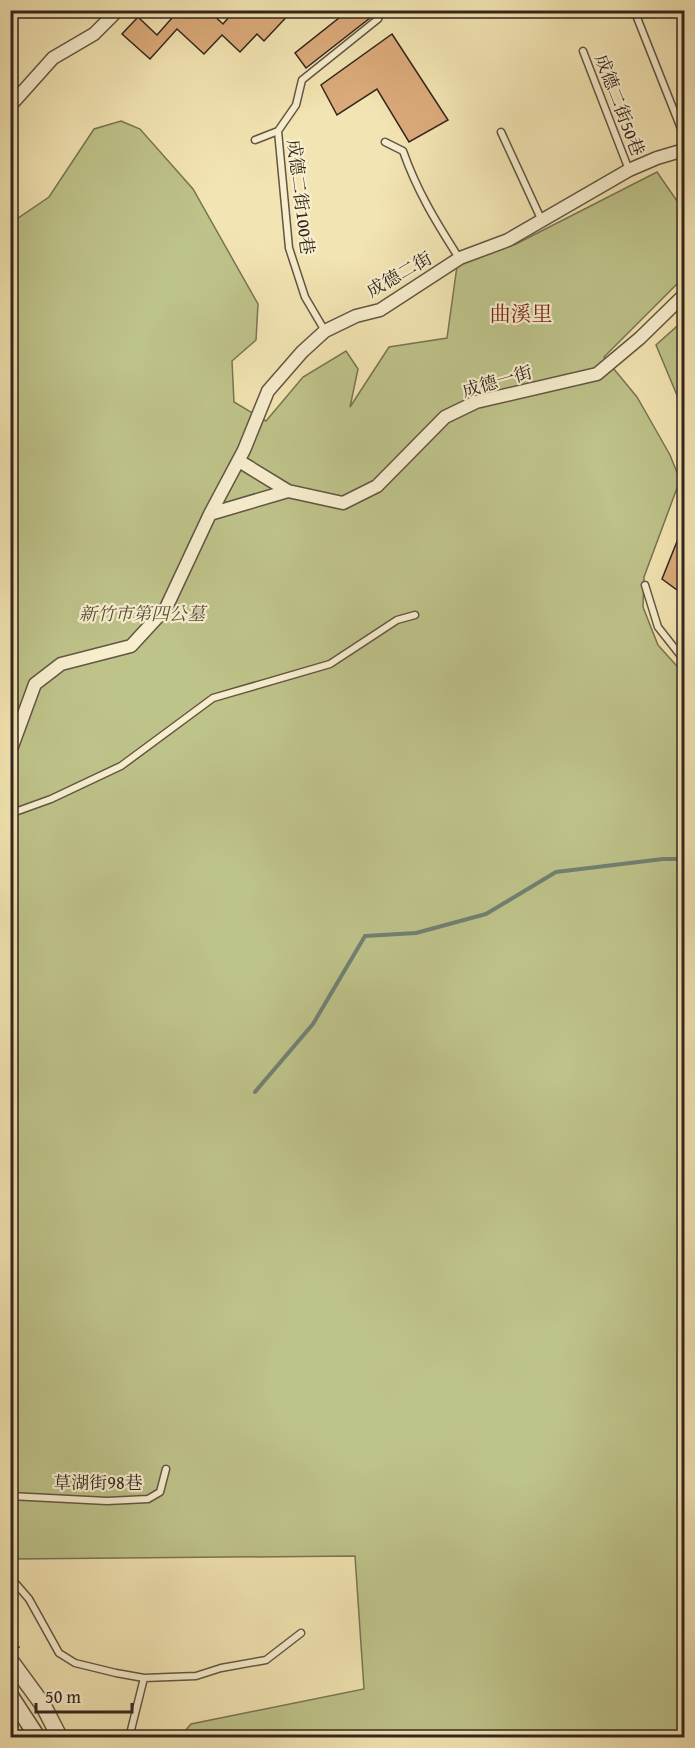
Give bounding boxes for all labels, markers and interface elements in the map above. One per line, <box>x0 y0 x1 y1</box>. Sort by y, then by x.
street label: 成德二街50巷 <box>588 50 652 160</box>
street label: 成德二街100巷 <box>281 138 321 256</box>
street label: 成德二街 <box>361 244 437 304</box>
district label: 曲溪里 <box>490 298 553 329</box>
street label: 成德一街 <box>459 358 535 404</box>
park label: 新竹市第四公墓 <box>79 600 208 627</box>
street label: 草湖街98巷 <box>53 1469 143 1496</box>
scale bar <box>36 1676 132 1714</box>
text: 50 m <box>45 1683 81 1710</box>

